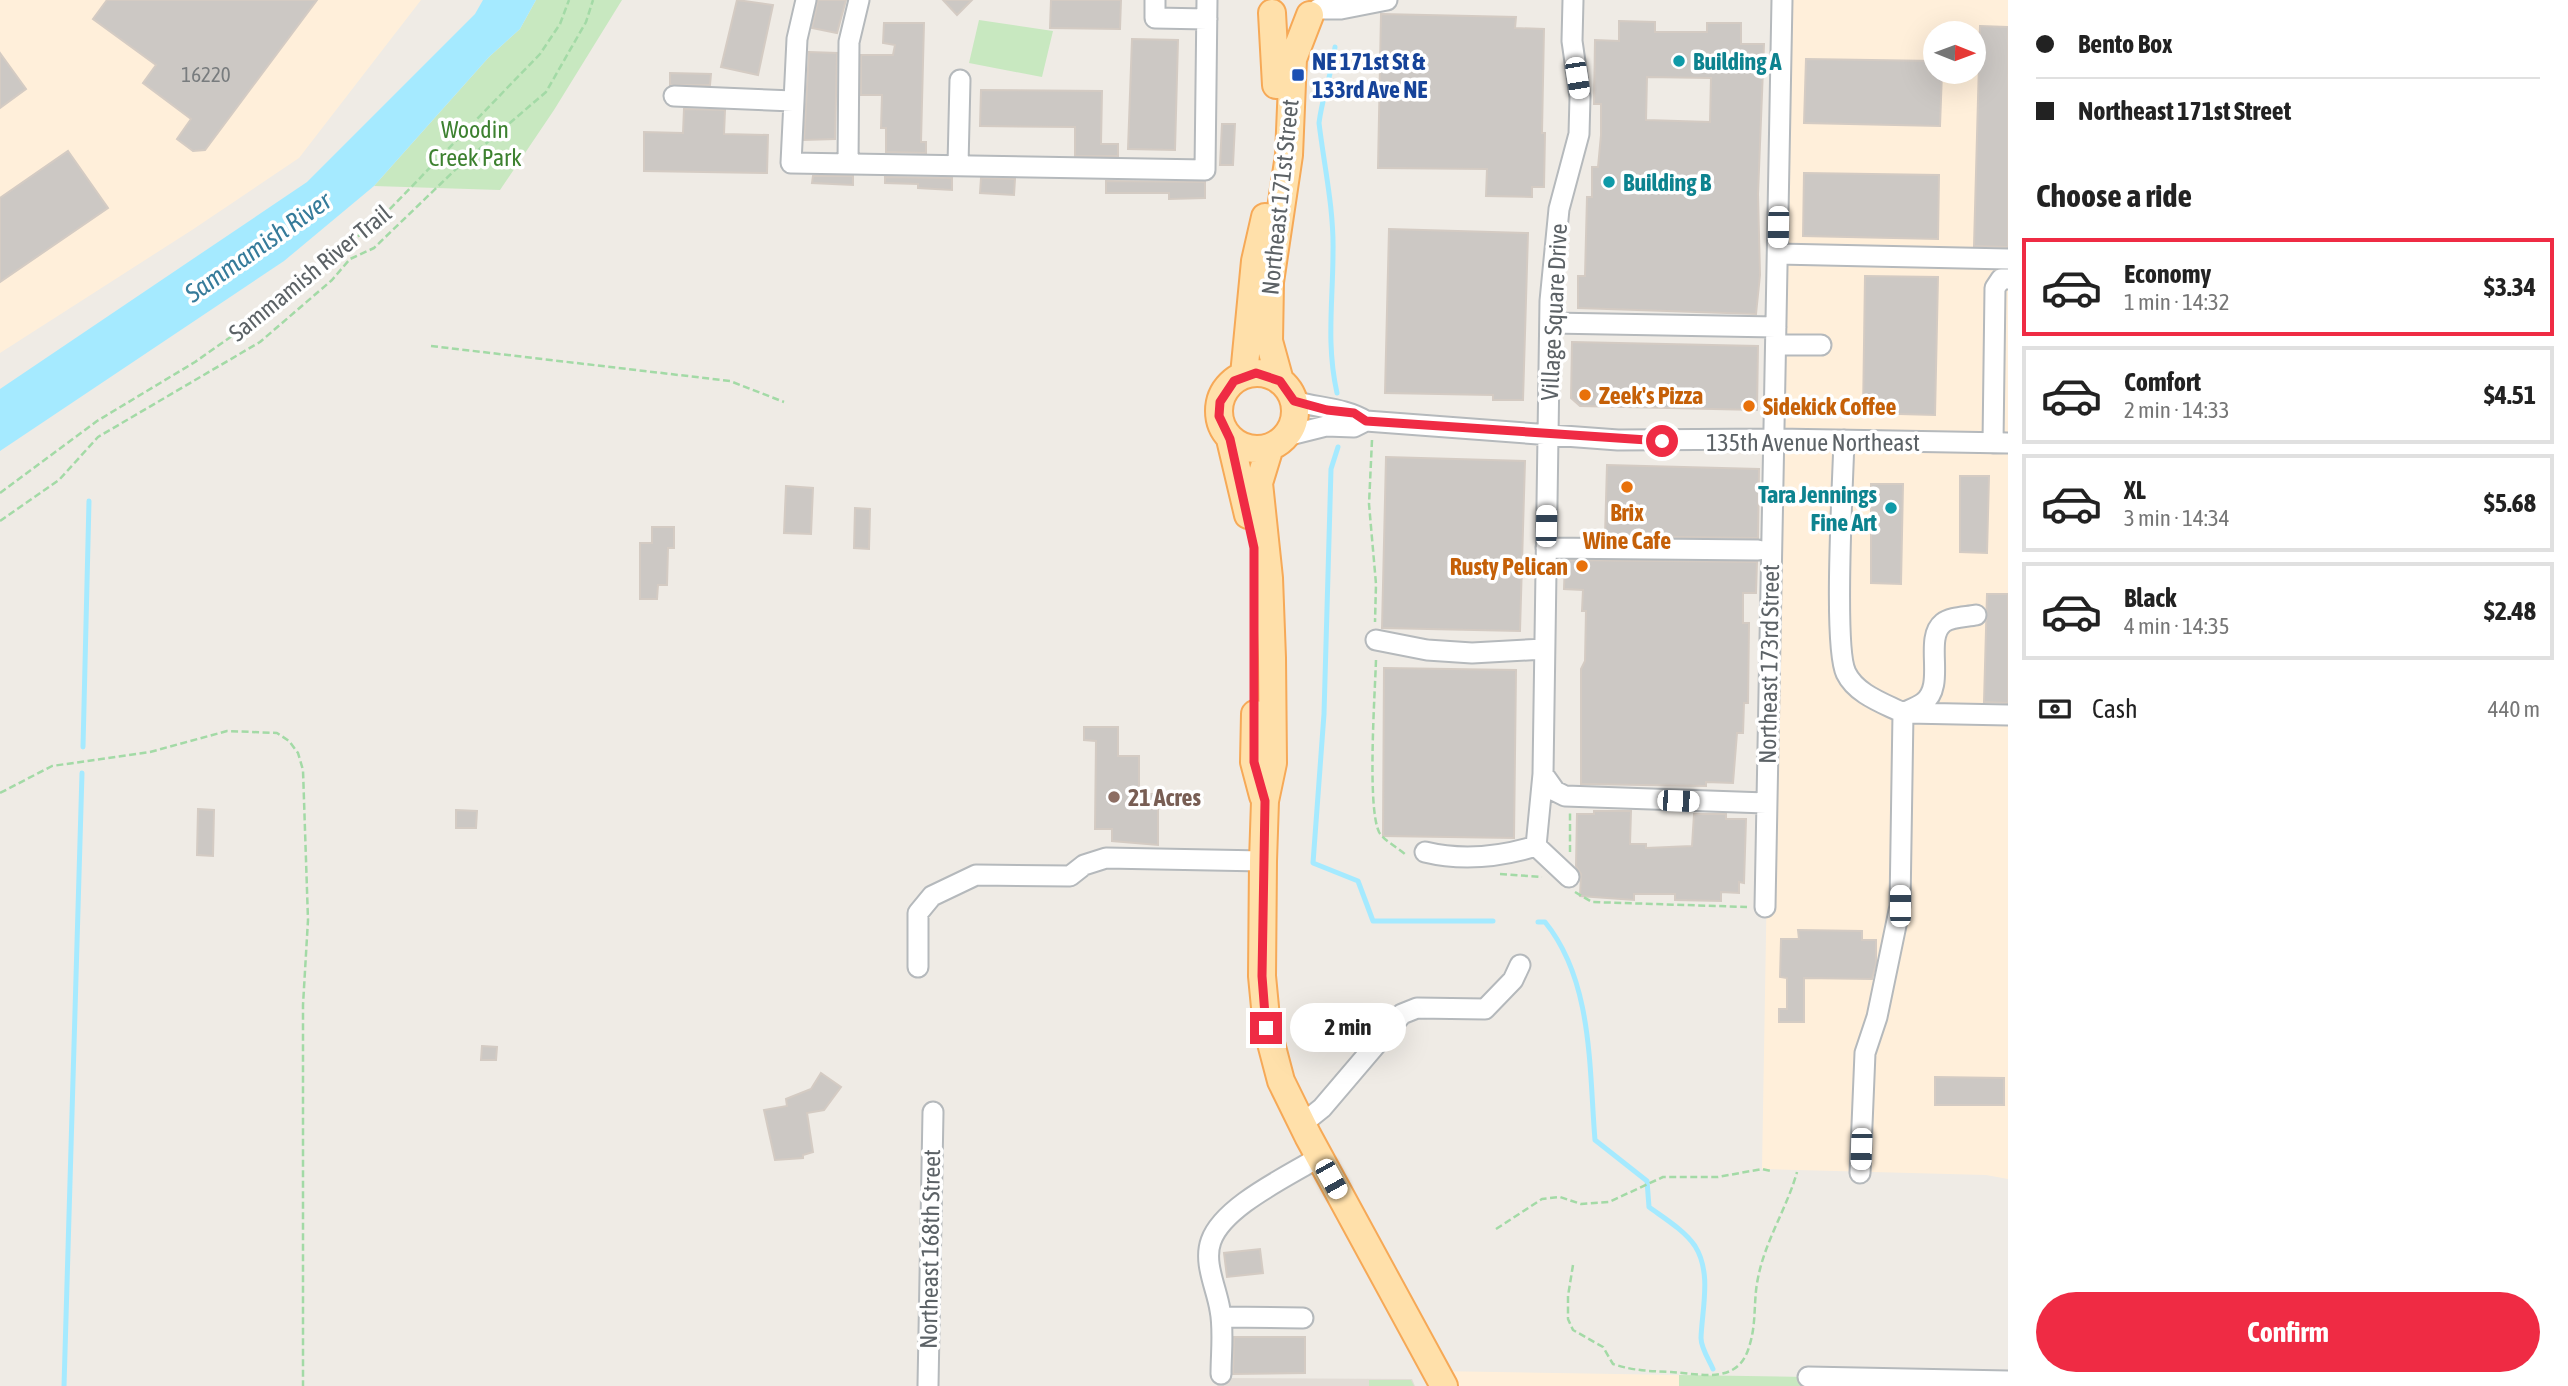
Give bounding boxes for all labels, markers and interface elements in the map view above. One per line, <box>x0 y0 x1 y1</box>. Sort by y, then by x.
north arrow <box>1923 21 1986 84</box>
map controls <box>1923 21 1986 84</box>
text: Bento Box <box>2078 29 2173 59</box>
place label: NE 171st St & 133rd Ave NE <box>1312 48 1428 103</box>
place label: Building A <box>1693 48 1782 75</box>
marker: Building A <box>1671 53 1687 69</box>
car <box>1564 56 1591 100</box>
house number: 16220 <box>181 62 231 86</box>
marker: NE 171st St & 133rd Ave NE <box>1290 67 1306 83</box>
text: Northeast 171st Street <box>2078 96 2291 126</box>
street label: Northeast 171st Street <box>1256 98 1304 296</box>
park label: Woodin Creek Park <box>428 116 522 171</box>
place label: Building B <box>1623 169 1712 196</box>
marker: Building B <box>1601 174 1617 190</box>
text: Choose a ride <box>2036 177 2192 214</box>
water label: Sammamish River <box>178 185 338 309</box>
street label: Sammamish River Trail <box>224 199 397 347</box>
car <box>1768 206 1789 248</box>
street label: Village Square Drive <box>1536 223 1572 401</box>
icon: car <box>2040 256 2103 319</box>
text: Economy <box>2124 259 2211 289</box>
text: $3.34 <box>2484 272 2536 302</box>
text: 1 min · 14:32 <box>2124 289 2230 315</box>
icon: car <box>2040 364 2103 427</box>
text: Comfort <box>2124 367 2201 397</box>
text: $4.51 <box>2484 380 2536 410</box>
place label: Zeek's Pizza <box>1599 382 1703 409</box>
marker: Zeek's Pizza <box>1577 387 1593 403</box>
place label: Sidekick Coffee <box>1763 393 1896 420</box>
text: 2 min · 14:33 <box>2124 397 2230 423</box>
marker: Sidekick Coffee <box>1741 398 1757 414</box>
route start <box>1646 425 1678 457</box>
street label: 135th Avenue Northeast <box>1706 429 1920 456</box>
icon: car <box>2040 472 2103 535</box>
text: XL <box>2124 475 2146 505</box>
marker: Brix Wine Cafe <box>1619 479 1635 495</box>
place label: Tara Jennings Fine Art <box>1758 481 1878 536</box>
text: $5.68 <box>2484 488 2536 518</box>
place label: Brix Wine Cafe <box>1582 499 1671 554</box>
marker: Tara Jennings Fine Art <box>1883 500 1899 516</box>
car <box>1536 505 1557 547</box>
text: 3 min · 14:34 <box>2124 505 2230 531</box>
place label: Rusty Pelican <box>1450 553 1568 580</box>
marker: Rusty Pelican <box>1574 558 1590 574</box>
street label: Northeast 173rd Street <box>1754 564 1784 764</box>
icon: car <box>2040 580 2103 643</box>
text: Black <box>2124 583 2176 613</box>
text: $2.48 <box>2484 596 2536 626</box>
text: 4 min · 14:35 <box>2124 613 2230 639</box>
icon: cash <box>2036 690 2074 728</box>
text: Cash <box>2092 694 2138 724</box>
text: 440 m <box>2488 696 2540 722</box>
place label: 21 Acres <box>1128 784 1201 811</box>
marker: 21 Acres <box>1106 789 1122 805</box>
car <box>1657 790 1700 812</box>
car <box>1890 885 1911 927</box>
callout: 2 min <box>1290 1004 1406 1052</box>
route end <box>1250 1012 1282 1044</box>
text: 2 min <box>1325 1014 1371 1040</box>
car <box>1850 1128 1873 1170</box>
street label: Northeast 168th Street <box>915 1149 945 1349</box>
car <box>1312 1156 1351 1202</box>
button: Confirm <box>2036 1292 2540 1372</box>

